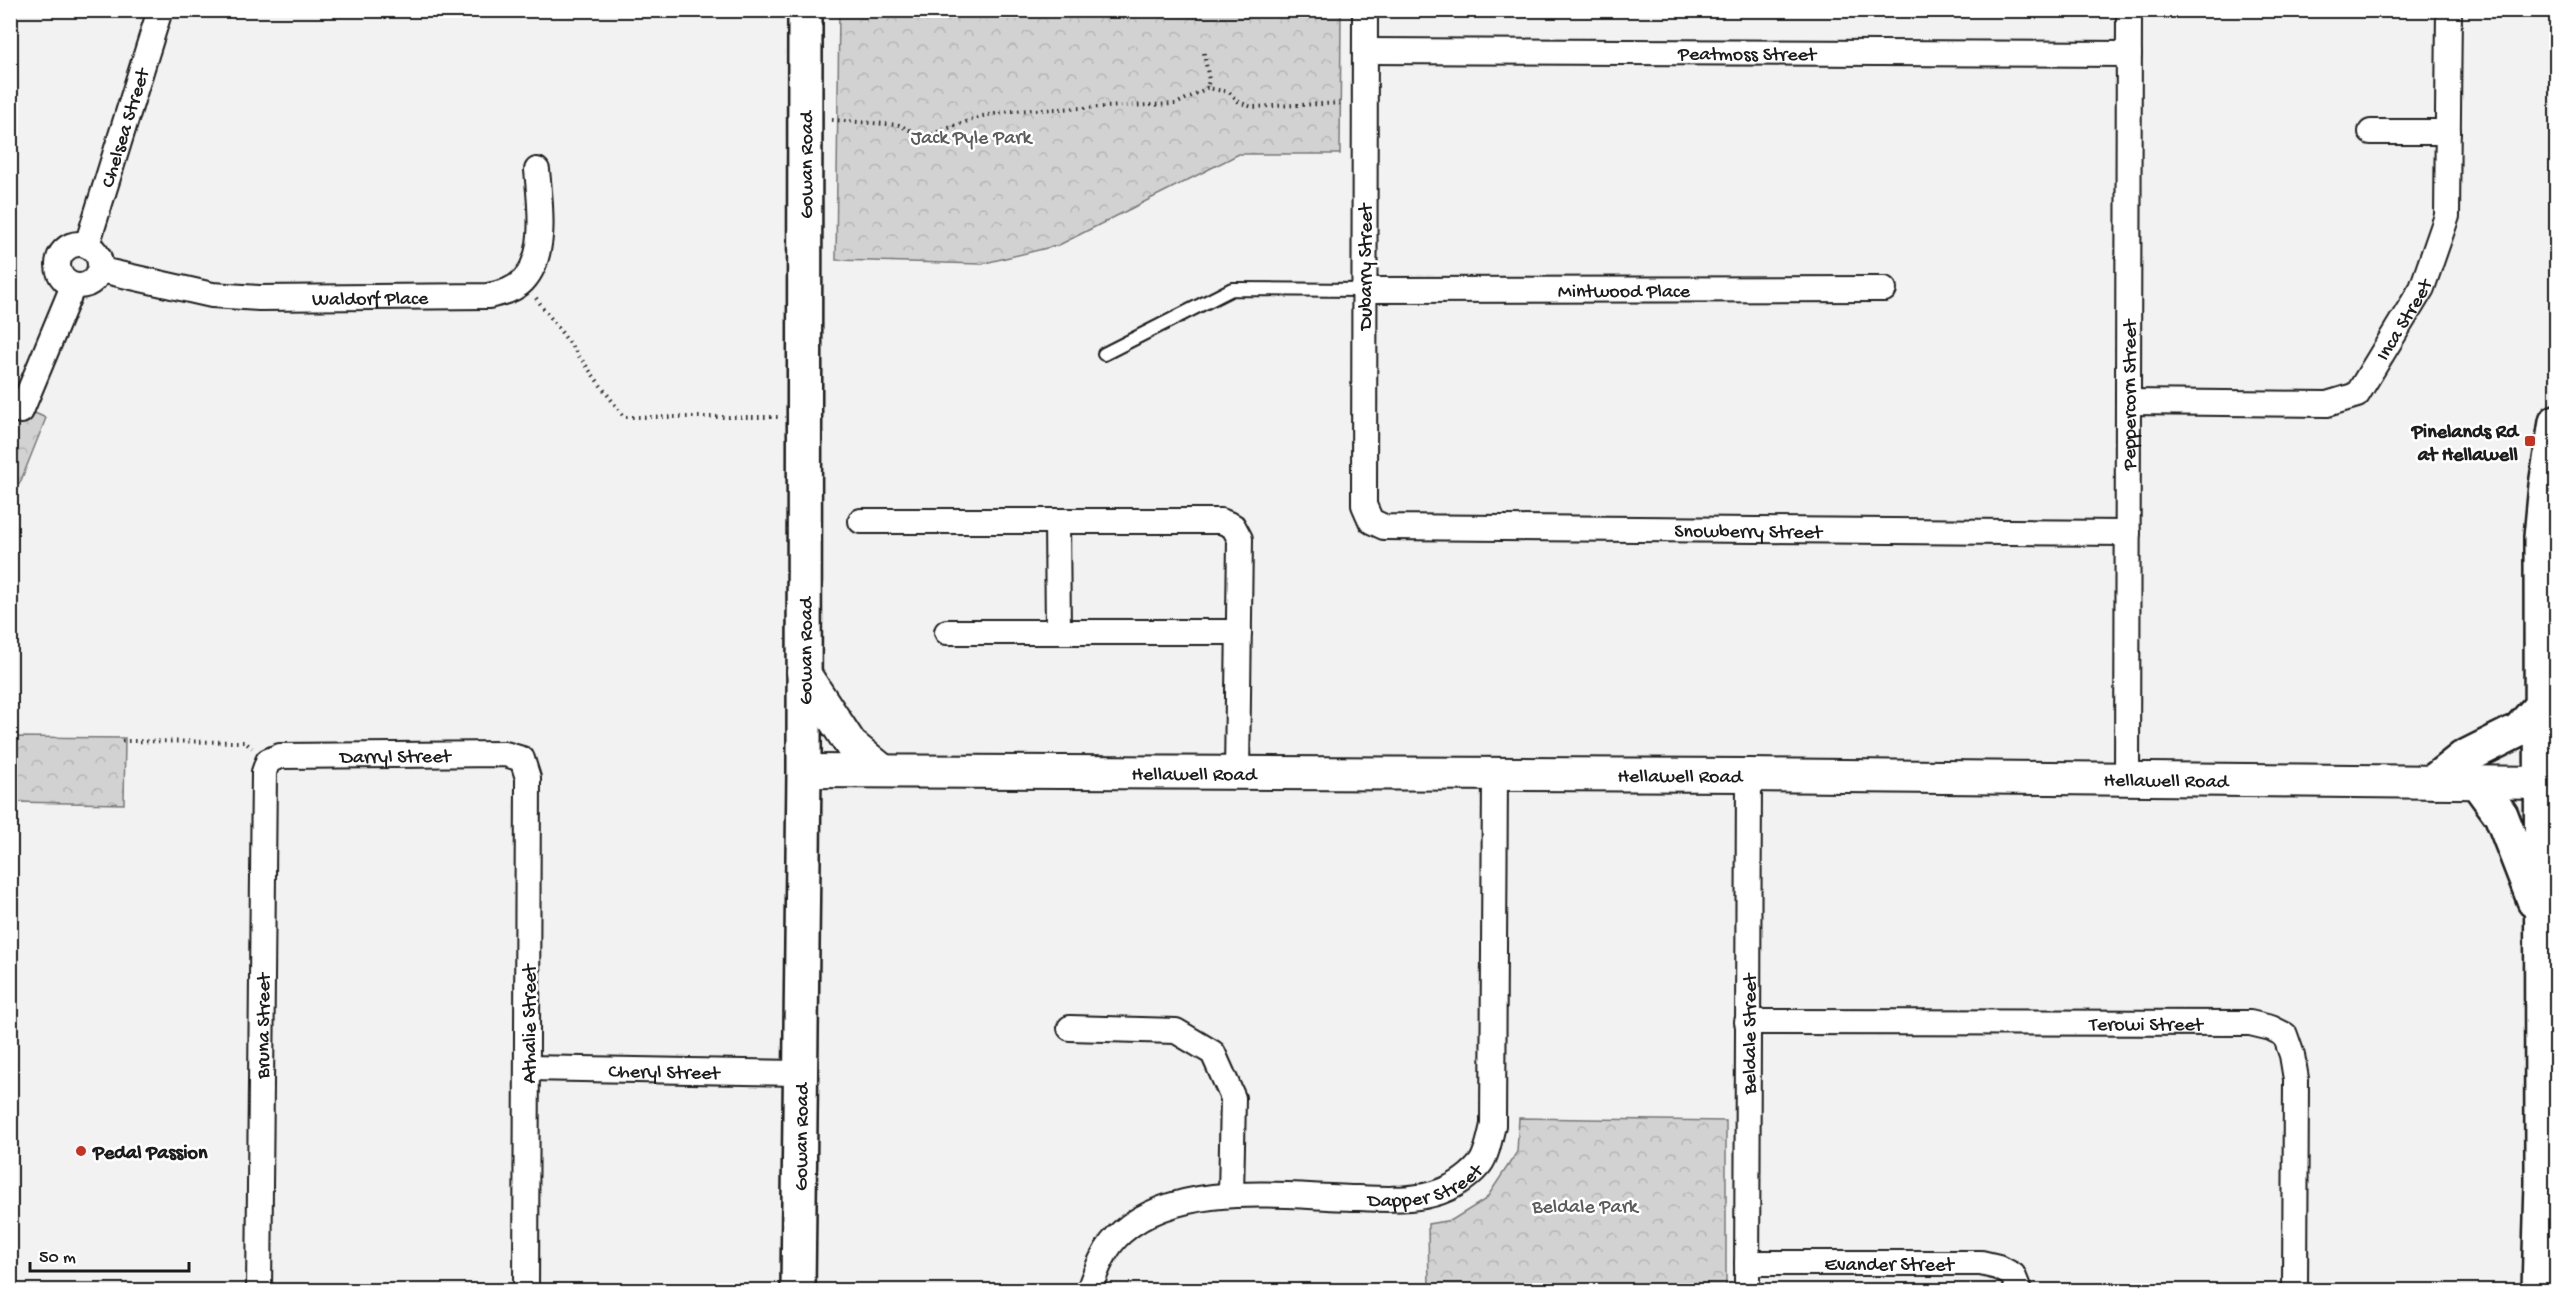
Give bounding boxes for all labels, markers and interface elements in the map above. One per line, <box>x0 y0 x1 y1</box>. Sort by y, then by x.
street label: Peatmoss Street <box>1677 44 1818 68</box>
street label: Chelsea Street <box>98 65 157 191</box>
street label: Gowan Road <box>797 109 820 219</box>
park label: Jack Pyle Park <box>911 128 1033 151</box>
street label: Dubarry Street <box>1356 202 1379 332</box>
street label: Inca Street <box>2373 275 2440 366</box>
street label: Mintwood Place <box>1558 281 1691 305</box>
street label: Waldorf Place <box>312 289 429 313</box>
street label: Peppercorn Street <box>2120 318 2143 471</box>
place label: Pinelands Rd at Hellawell <box>2411 422 2520 468</box>
marker: Pinelands Rd at Hellawell <box>2523 434 2537 448</box>
street label: Snowberry Street <box>1674 521 1824 546</box>
street label: Gowan Road <box>796 595 819 705</box>
street label: Darryl Street <box>338 746 453 770</box>
street label: Hellawell Road <box>1132 764 1259 788</box>
street label: Hellawell Road <box>1618 766 1745 790</box>
street label: Hellawell Road <box>2103 771 2231 795</box>
street label: Athalie Street <box>520 963 543 1083</box>
street label: Bruna Street <box>253 971 277 1080</box>
street label: Beldale Street <box>1740 972 1763 1095</box>
street label: Terowi Street <box>2088 1015 2205 1038</box>
street label: Cheryl Street <box>608 1061 722 1087</box>
street label: Gowan Road <box>791 1081 815 1191</box>
place label: Pedal Passion <box>92 1143 208 1166</box>
marker: Pedal Passion <box>74 1144 88 1158</box>
street label: Dapper Street <box>1365 1159 1490 1214</box>
park label: Beldale Park <box>1531 1197 1640 1220</box>
scale bar <box>30 1235 189 1273</box>
text: 50 m <box>39 1248 76 1269</box>
street label: Evander Street <box>1824 1255 1955 1278</box>

